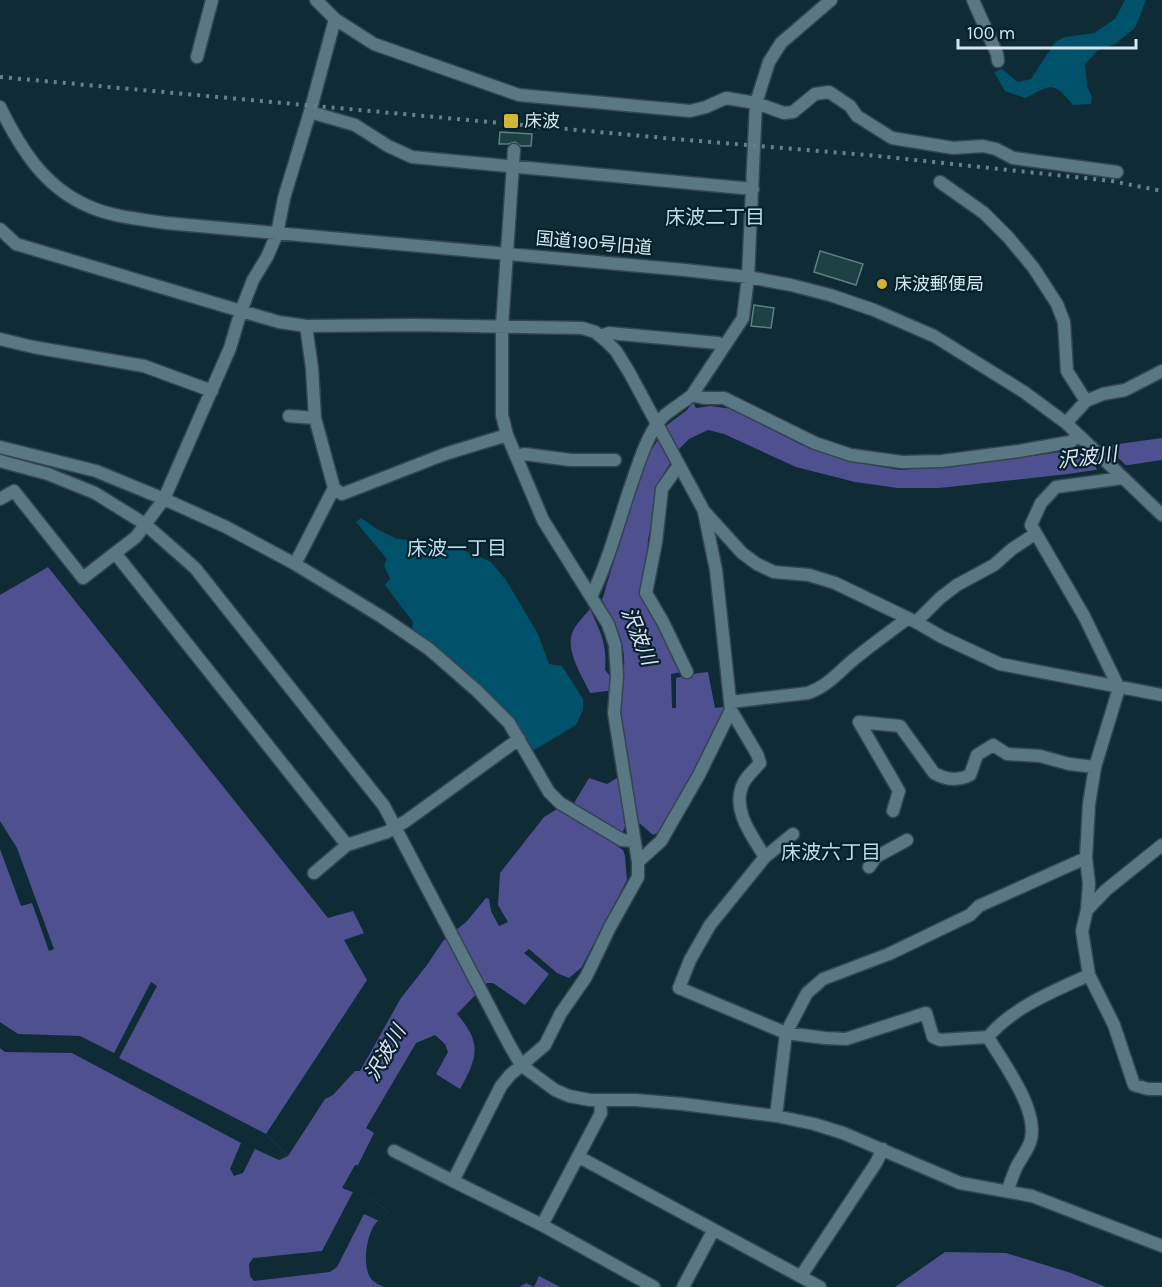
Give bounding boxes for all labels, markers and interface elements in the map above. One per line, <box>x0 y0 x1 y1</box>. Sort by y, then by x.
scale bar <box>958 12 1136 50</box>
text: 100 m <box>967 22 1015 44</box>
place label: 床波 <box>524 110 560 132</box>
marker: 床波 <box>502 112 520 130</box>
district label: 床波二丁目 <box>665 206 765 229</box>
street label: 国道190号旧道 <box>535 227 653 259</box>
place label: 床波郵便局 <box>894 273 984 295</box>
marker: 床波郵便局 <box>875 277 889 291</box>
water label: 沢波川 <box>1056 442 1120 473</box>
district label: 床波一丁目 <box>407 537 507 560</box>
water label: 沢波川 <box>617 604 661 670</box>
district label: 床波六丁目 <box>781 841 881 864</box>
water label: 沢波川 <box>360 1020 411 1085</box>

